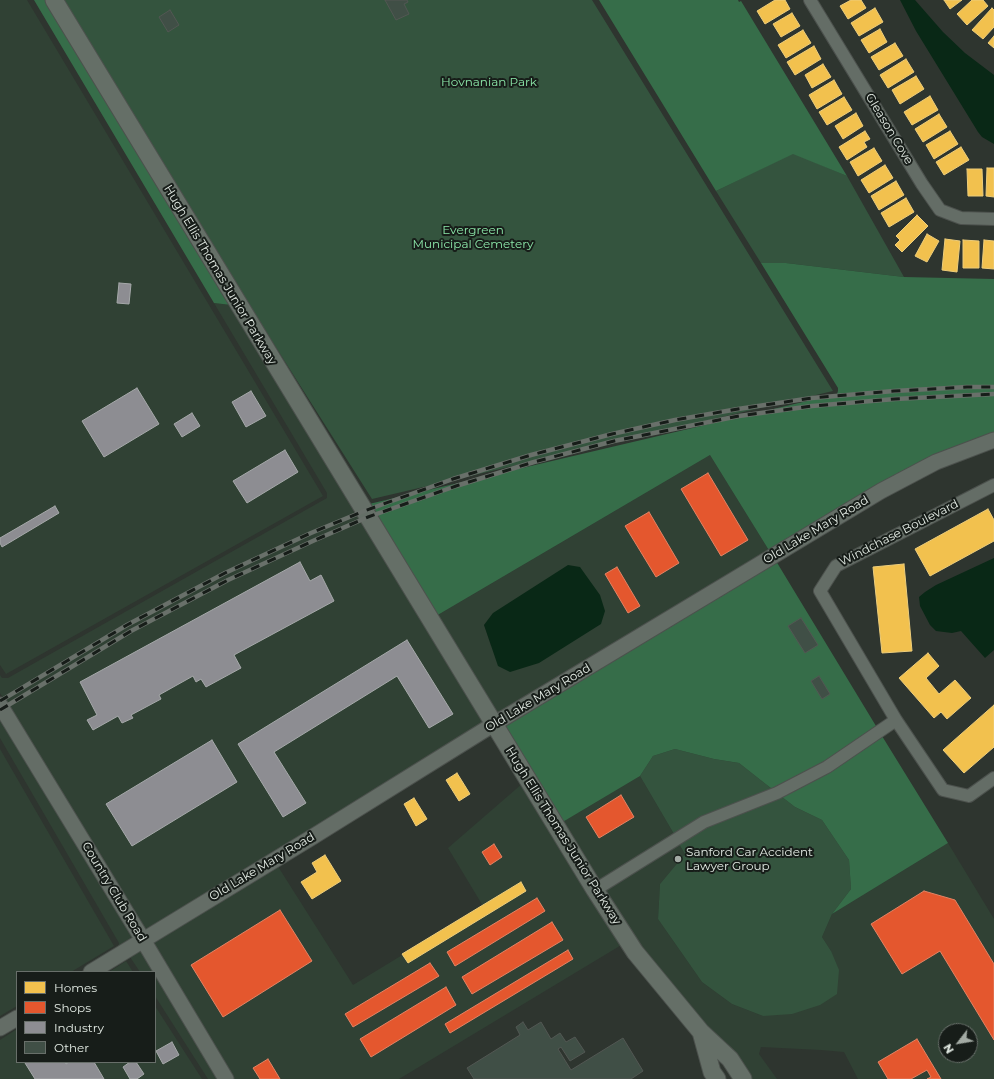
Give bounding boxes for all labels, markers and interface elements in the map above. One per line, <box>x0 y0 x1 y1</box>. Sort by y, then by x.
park label: Hovnanian Park <box>441 75 537 89</box>
street label: Gleason Cove <box>862 91 916 167</box>
street label: Hugh Ellis Thomas Junior Parkway <box>161 183 279 367</box>
park label: Evergreen Municipal Cemetery <box>413 223 533 251</box>
street label: Old Lake Mary Road <box>761 493 871 567</box>
street label: Windchase Boulevard <box>837 497 961 569</box>
street label: Old Lake Mary Road <box>483 661 593 735</box>
street label: Hugh Ellis Thomas Junior Parkway <box>502 744 624 928</box>
street label: Old Lake Mary Road <box>207 830 317 904</box>
street label: Country Club Road <box>79 840 149 944</box>
place label: Sanford Car Accident Lawyer Group <box>686 845 813 873</box>
marker: Sanford Car Accident Lawyer Group <box>673 854 683 864</box>
legend <box>16 971 156 1063</box>
text: Homes <box>54 980 97 995</box>
text: Shops <box>54 1000 91 1015</box>
text: Industry <box>54 1020 104 1035</box>
north arrow <box>938 1023 978 1063</box>
text: Other <box>54 1040 89 1055</box>
text: N <box>940 1041 957 1056</box>

